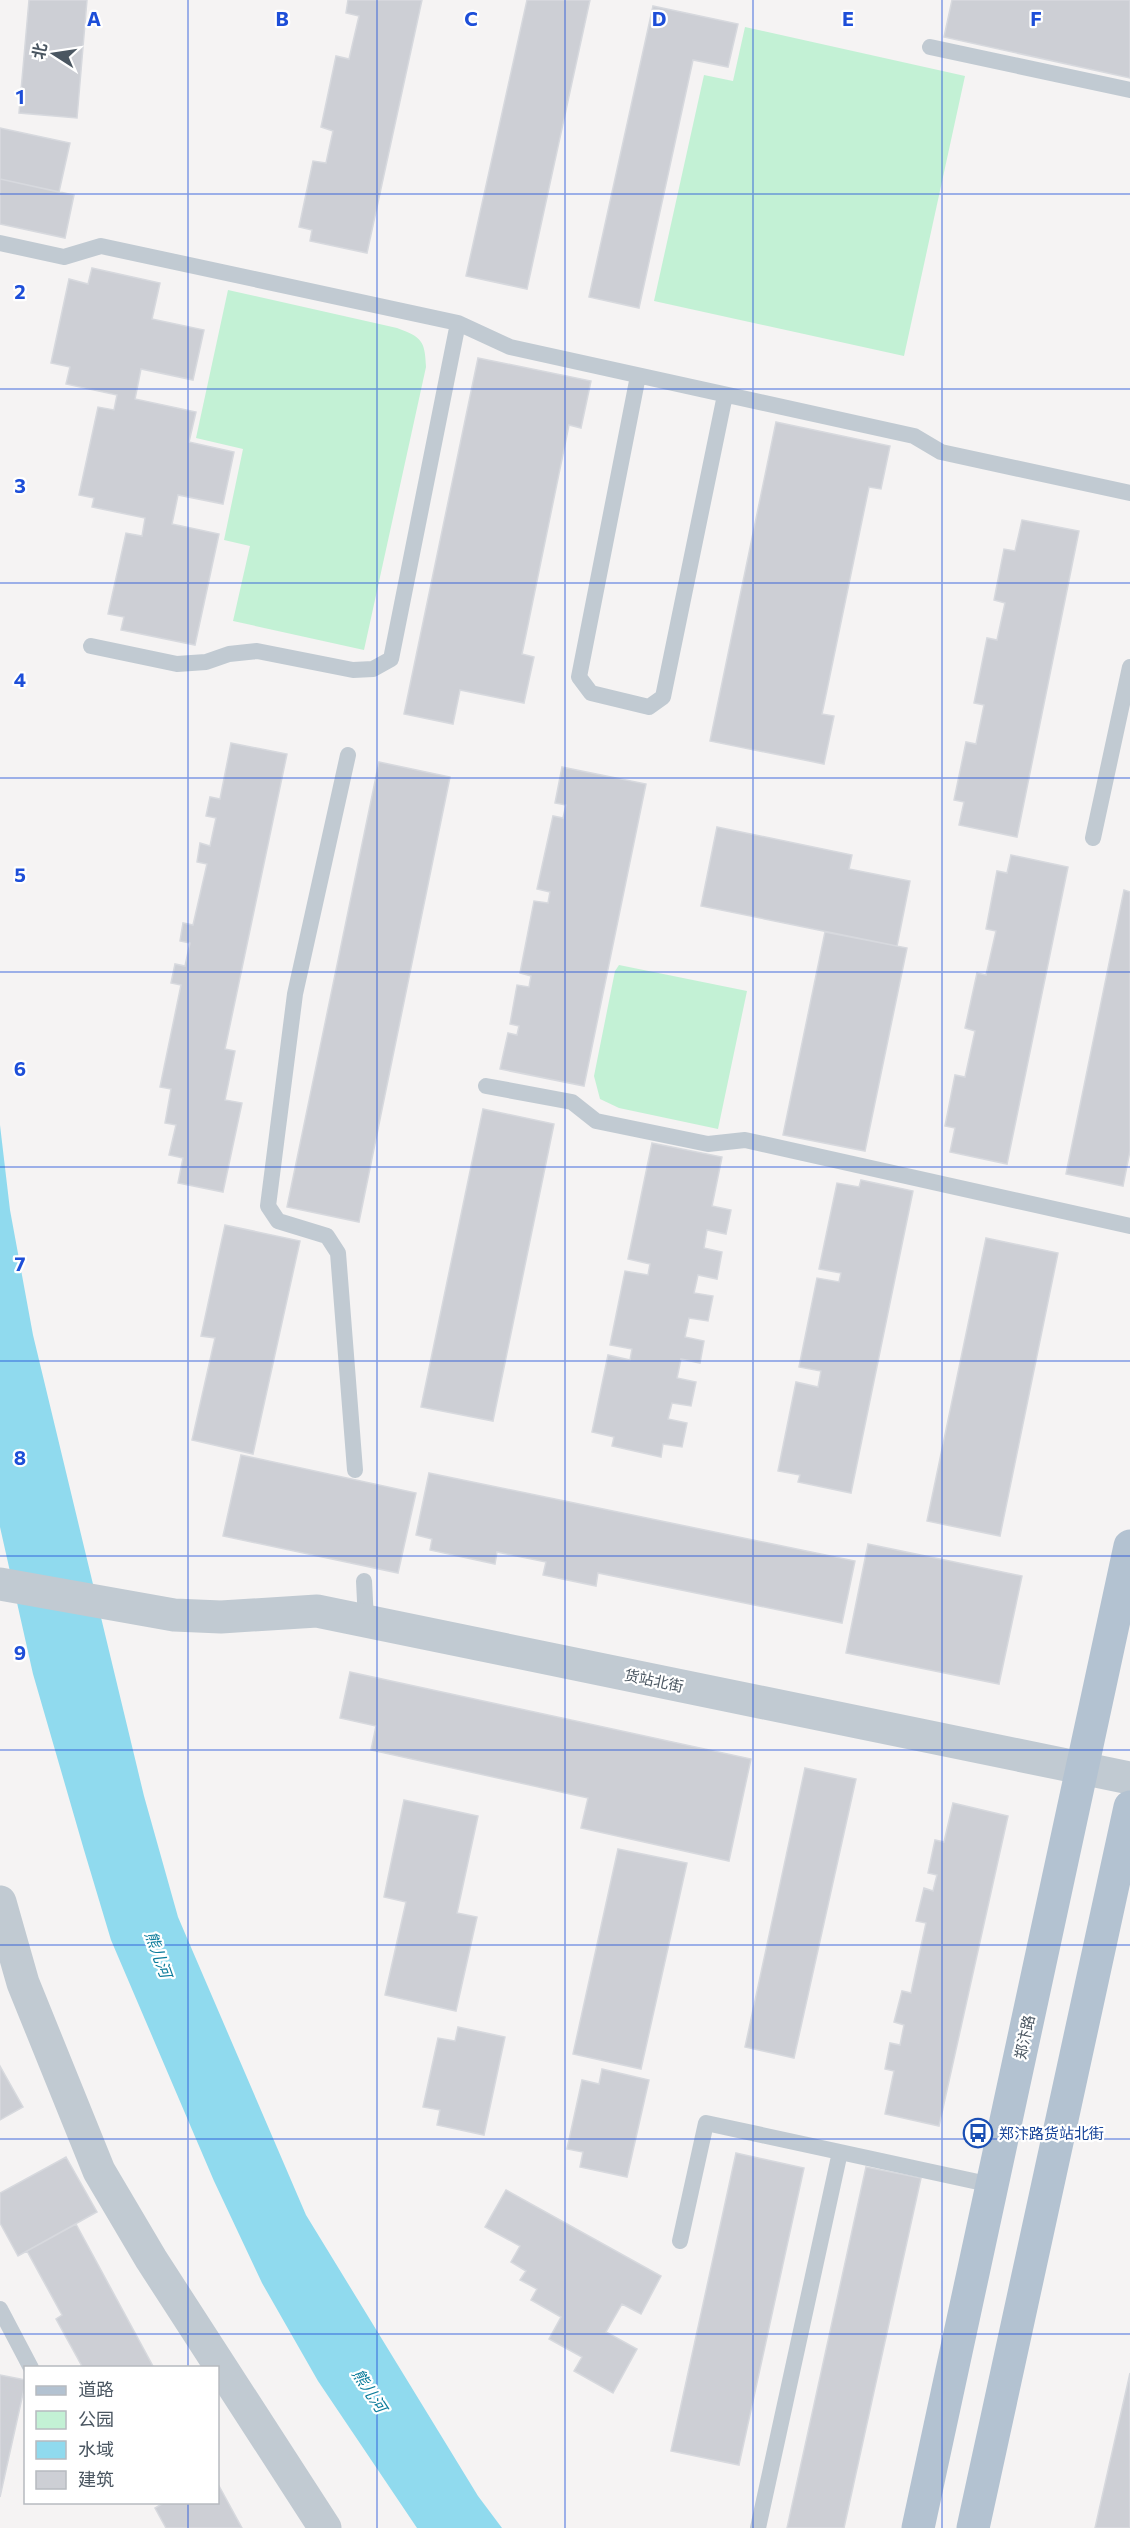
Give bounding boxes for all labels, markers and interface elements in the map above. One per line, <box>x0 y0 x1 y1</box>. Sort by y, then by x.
text: A <box>87 6 101 30</box>
text: B <box>275 6 289 30</box>
text: C <box>464 6 478 30</box>
text: D <box>652 6 666 30</box>
text: E <box>842 6 854 30</box>
text: F <box>1030 6 1042 30</box>
north arrow <box>24 24 84 84</box>
text: 北 <box>28 41 50 61</box>
text: 1 <box>15 84 25 108</box>
text: 2 <box>14 279 26 303</box>
text: 3 <box>14 473 26 497</box>
text: 4 <box>14 667 26 691</box>
text: 5 <box>14 862 26 886</box>
text: 6 <box>14 1056 26 1080</box>
text: 7 <box>15 1251 26 1275</box>
text: 8 <box>14 1445 26 1469</box>
text: 9 <box>14 1640 26 1664</box>
street label: 货站北街 <box>623 1665 685 1695</box>
water label: 熊儿河 <box>142 1928 177 1983</box>
street label: 郑汴路 <box>1011 2013 1037 2061</box>
bus stop icon: 郑汴路货站北街 <box>962 2117 994 2149</box>
place label: 郑汴路货站北街 <box>999 2124 1104 2142</box>
water label: 熊儿河 <box>349 2365 393 2418</box>
legend <box>24 2366 219 2504</box>
text: 道路 <box>78 2378 114 2400</box>
text: 公园 <box>78 2408 114 2430</box>
text: 水域 <box>78 2438 114 2460</box>
text: 建筑 <box>78 2468 114 2490</box>

